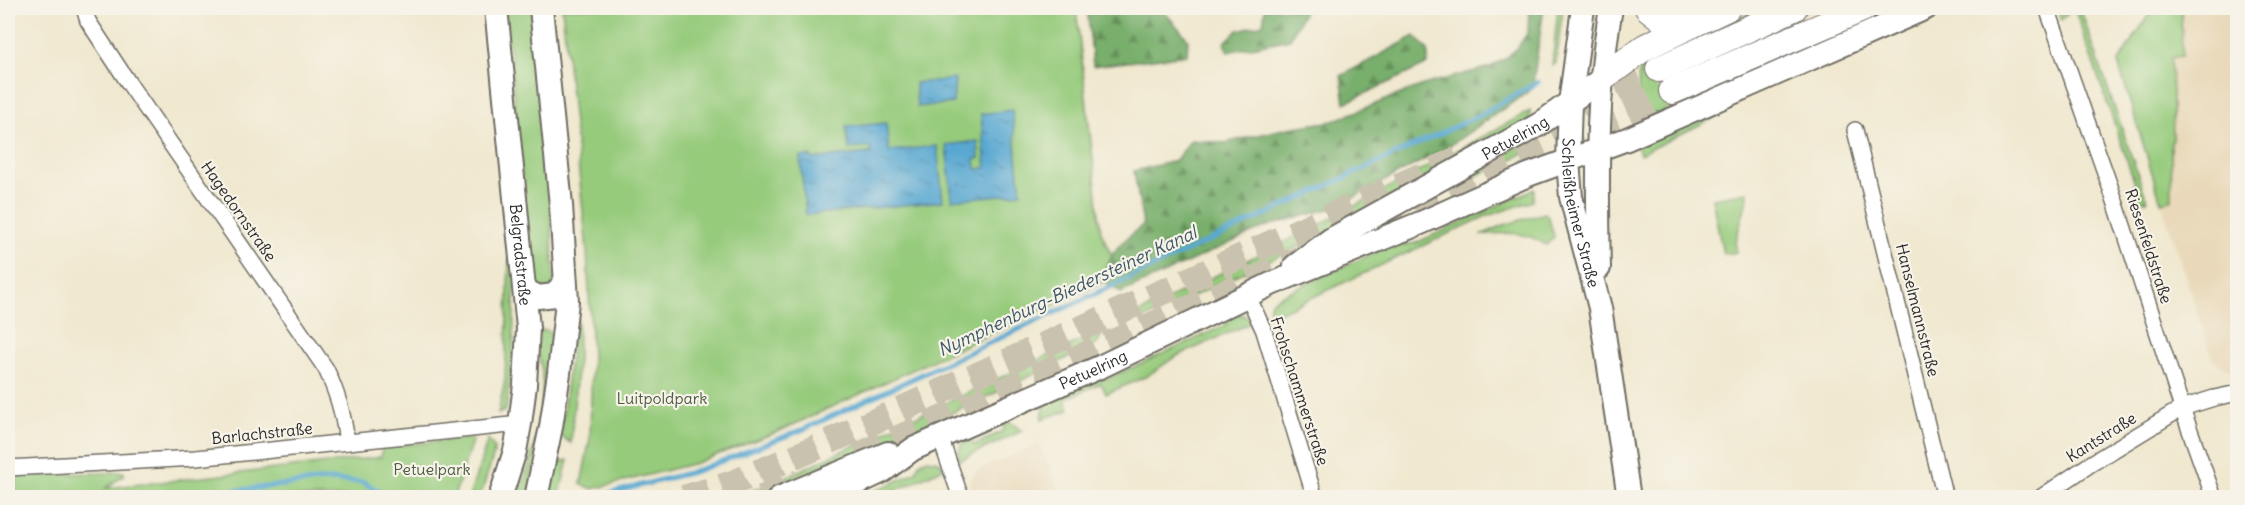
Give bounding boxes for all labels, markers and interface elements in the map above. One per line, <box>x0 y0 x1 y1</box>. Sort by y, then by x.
street label: Petuelring <box>1478 111 1552 164</box>
street label: Schleißheimer Straße <box>1558 138 1604 290</box>
street label: Hagedornstraße <box>197 157 281 265</box>
street label: Riesenfeldstraße <box>2121 186 2177 306</box>
street label: Belgradstraße <box>506 203 536 307</box>
water label: Nymphenburg-Biedersteiner Kanal <box>934 220 1203 361</box>
street label: Hanselmannstraße <box>1892 241 1944 379</box>
street label: Frohschammerstraße <box>1266 314 1334 468</box>
street label: Petuelring <box>1056 345 1130 394</box>
park label: Luitpoldpark <box>617 388 707 408</box>
street label: Kantstraße <box>2062 408 2140 466</box>
street label: Barlachstraße <box>210 418 314 448</box>
park label: Petuelpark <box>393 459 471 479</box>

